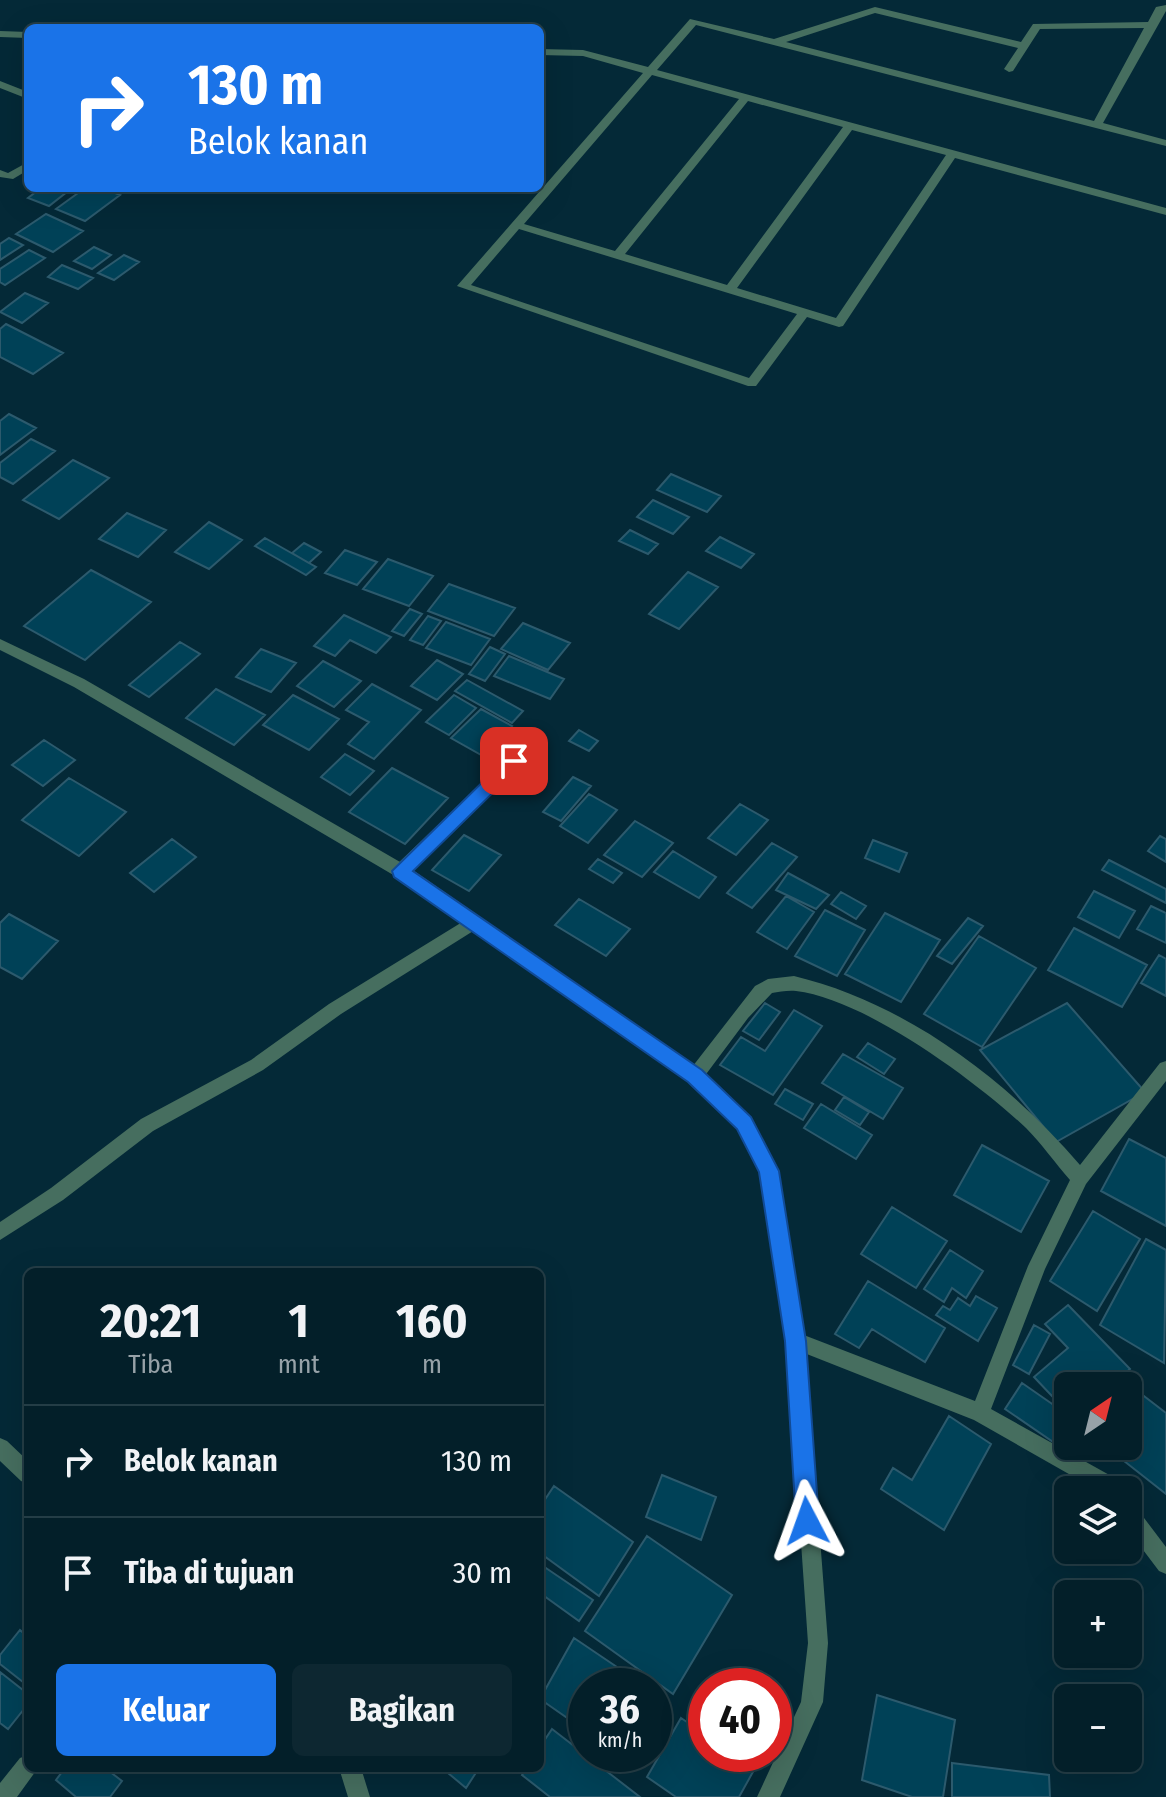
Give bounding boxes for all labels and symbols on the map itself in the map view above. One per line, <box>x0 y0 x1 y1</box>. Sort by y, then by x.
pin <box>480 727 548 795</box>
north arrow <box>1054 1372 1142 1460</box>
position arrow <box>765 1479 849 1563</box>
speed limit sign: 40 <box>688 1668 792 1772</box>

